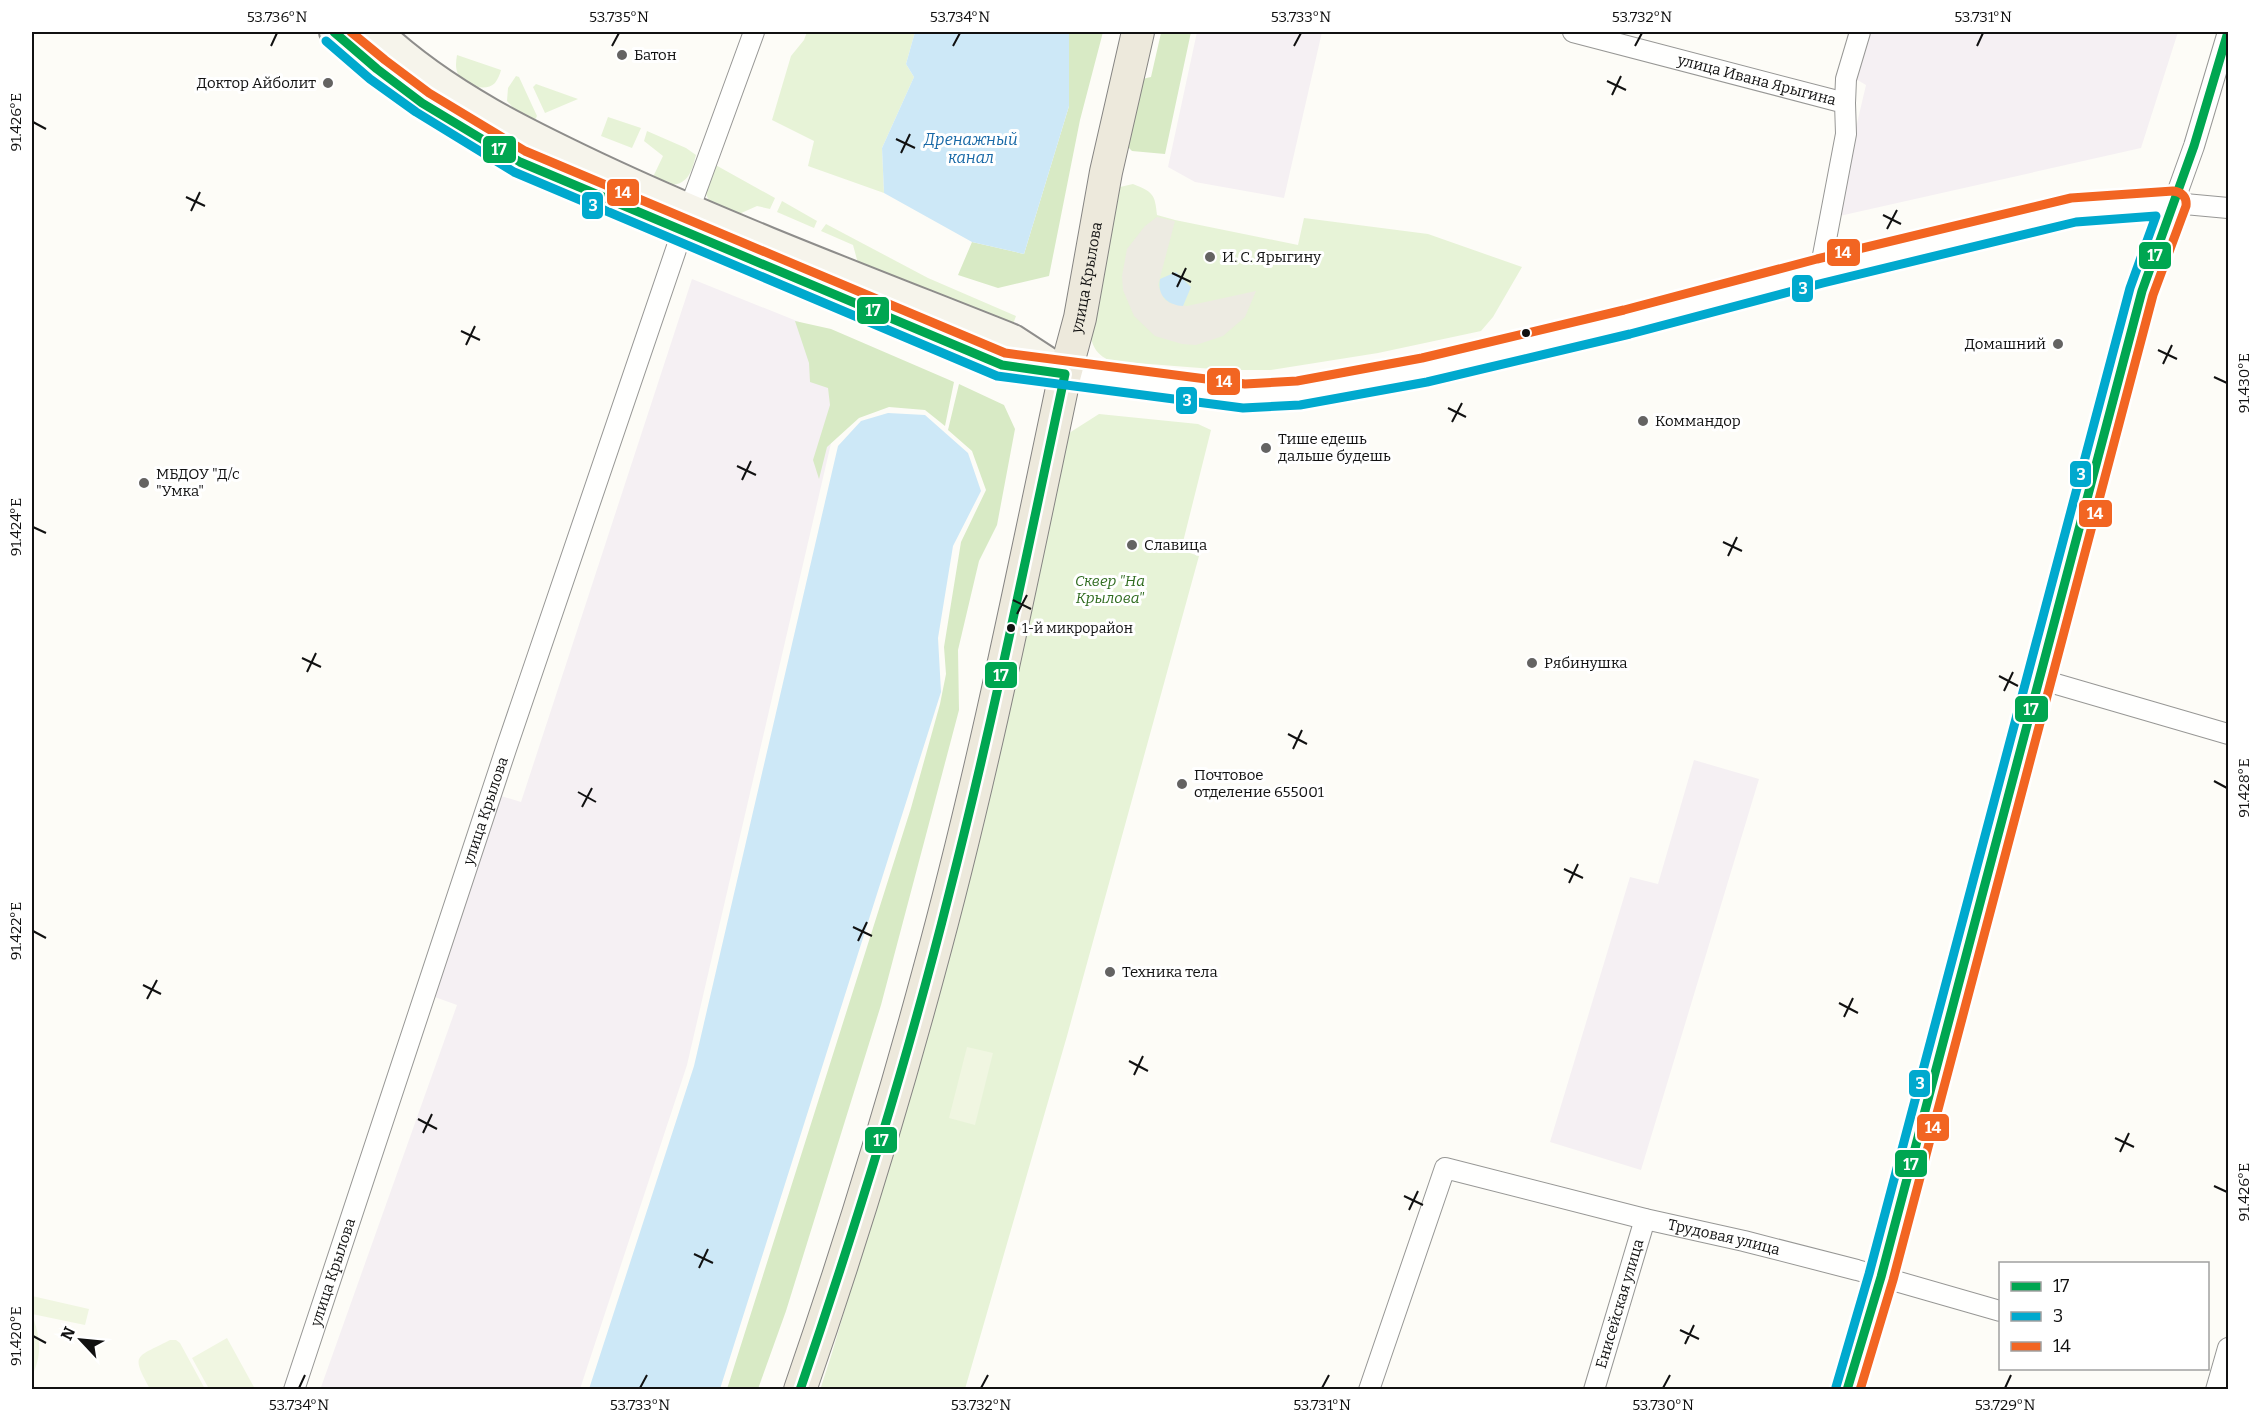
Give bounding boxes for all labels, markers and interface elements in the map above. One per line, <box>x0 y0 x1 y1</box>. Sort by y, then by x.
text: 53.736°N <box>247 8 307 26</box>
text: 53.735°N <box>589 8 649 26</box>
text: 53.734°N <box>930 8 990 26</box>
text: 53.733°N <box>1271 8 1331 26</box>
text: 53.732°N <box>1612 8 1672 26</box>
text: 53.731°N <box>1954 8 2012 26</box>
place label: Батон <box>634 46 677 64</box>
marker: Батон <box>615 48 629 62</box>
street label: улица Ивана Ярыгина <box>1675 50 1838 109</box>
place label: Доктор Айболит <box>197 74 316 92</box>
marker: Доктор Айболит <box>321 76 335 90</box>
text: 91.426°E <box>7 93 25 151</box>
water label: Дренажный канал <box>923 130 1018 167</box>
line badge: 17 <box>482 135 517 164</box>
text: 17 <box>491 140 507 159</box>
line badge: 14 <box>606 178 640 207</box>
text: 14 <box>615 183 632 202</box>
line badge: 3 <box>581 191 604 220</box>
text: 3 <box>588 196 598 215</box>
street label: улица Крылова <box>1067 220 1106 336</box>
line badge: 14 <box>1826 238 1861 267</box>
line badge: 17 <box>2138 241 2172 270</box>
text: 14 <box>1835 243 1852 262</box>
text: 17 <box>2147 246 2163 265</box>
place label: И. С. Ярыгину <box>1222 248 1321 266</box>
marker: И. С. Ярыгину <box>1203 250 1217 264</box>
line badge: 3 <box>1791 274 1814 303</box>
text: 3 <box>1798 279 1808 298</box>
line badge: 17 <box>856 296 890 325</box>
text: 17 <box>865 301 881 320</box>
unlabelled marker <box>1520 327 1532 339</box>
place label: Домашний <box>1965 335 2046 353</box>
marker: Домашний <box>2051 337 2065 351</box>
text: 91.430°E <box>2235 353 2253 413</box>
line badge: 14 <box>1206 367 1241 396</box>
text: 14 <box>1216 372 1233 391</box>
line badge: 3 <box>1175 386 1198 415</box>
text: 3 <box>1182 391 1192 410</box>
place label: Коммандор <box>1655 412 1741 430</box>
marker: Коммандор <box>1636 414 1650 428</box>
place label: Тише едешь дальше будешь <box>1278 430 1391 465</box>
marker: Тише едешь дальше будешь <box>1259 441 1273 455</box>
line badge: 3 <box>2069 460 2092 488</box>
place label: МБДОУ "Д/с "Умка" <box>156 465 240 500</box>
text: 3 <box>2076 465 2086 484</box>
marker: МБДОУ "Д/с "Умка" <box>137 476 151 490</box>
text: 91.424°E <box>7 498 25 556</box>
line badge: 14 <box>2078 499 2113 528</box>
text: 14 <box>2087 504 2104 523</box>
place label: Славица <box>1144 536 1207 554</box>
marker: Славица <box>1125 538 1139 552</box>
park label: Сквер "На Крылова" <box>1075 572 1145 607</box>
place label: 1-й микрорайон <box>1022 620 1133 637</box>
marker: 1-й микрорайон <box>1005 622 1017 634</box>
place label: Рябинушка <box>1544 654 1627 672</box>
marker: Рябинушка <box>1525 656 1539 670</box>
line badge: 17 <box>984 661 1018 689</box>
text: 17 <box>993 666 1009 685</box>
line badge: 17 <box>2014 695 2049 723</box>
text: 17 <box>2023 700 2039 719</box>
street label: улица Крылова <box>459 754 512 868</box>
text: 91.428°E <box>2235 758 2253 818</box>
place label: Почтовое отделение 655001 <box>1194 766 1324 801</box>
marker: Почтовое отделение 655001 <box>1175 777 1189 791</box>
text: 91.422°E <box>7 902 25 960</box>
place label: Техника тела <box>1122 963 1218 981</box>
marker: Техника тела <box>1103 965 1117 979</box>
line badge: 3 <box>1908 1069 1931 1098</box>
text: 3 <box>1915 1074 1925 1093</box>
line badge: 14 <box>1916 1113 1950 1142</box>
text: 14 <box>1925 1118 1942 1137</box>
line badge: 17 <box>864 1126 898 1154</box>
text: 17 <box>873 1131 889 1150</box>
line badge: 17 <box>1894 1149 1928 1178</box>
text: 17 <box>1903 1155 1919 1174</box>
text: 91.426°E <box>2235 1163 2253 1221</box>
street label: Трудовая улица <box>1666 1215 1782 1259</box>
street label: улица Крылова <box>306 1216 359 1330</box>
street label: Енисейская улица <box>1592 1237 1648 1371</box>
legend <box>1999 1262 2209 1370</box>
text: 17 <box>2053 1275 2069 1297</box>
text: 3 <box>2053 1305 2063 1327</box>
text: 91.420°E <box>7 1306 25 1366</box>
north arrow <box>51 1310 111 1370</box>
text: N <box>57 1324 79 1343</box>
text: 14 <box>2053 1335 2071 1357</box>
text: 53.734°N <box>269 1396 329 1414</box>
text: 53.733°N <box>610 1396 670 1414</box>
text: 53.732°N <box>951 1396 1011 1414</box>
text: 53.731°N <box>1293 1396 1351 1414</box>
text: 53.730°N <box>1632 1396 1694 1414</box>
text: 53.729°N <box>1975 1396 2035 1414</box>

